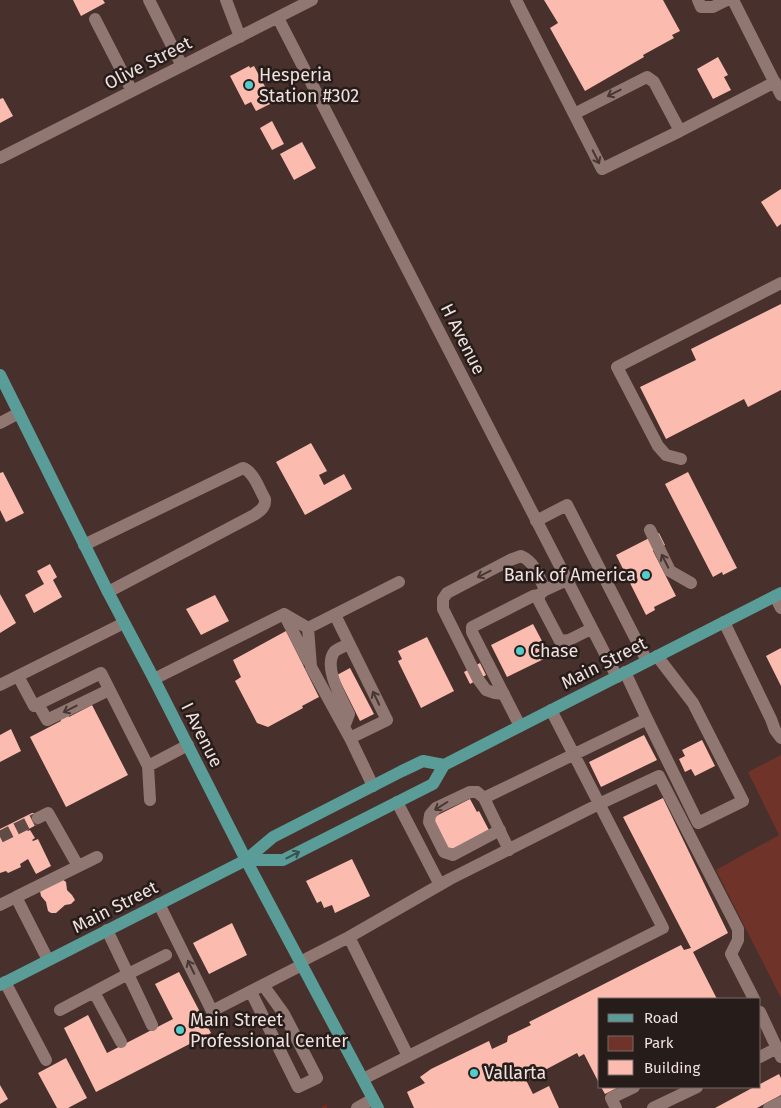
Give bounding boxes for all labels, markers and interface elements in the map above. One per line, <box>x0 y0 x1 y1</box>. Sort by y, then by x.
street label: Olive Street <box>101 31 196 94</box>
place label: Hesperia Station #302 <box>259 64 359 107</box>
marker: Hesperia Station #302 <box>243 79 255 91</box>
one-way arrow <box>607 89 622 99</box>
one-way arrow <box>592 149 601 164</box>
street label: H Avenue <box>436 300 490 378</box>
one-way arrow <box>660 554 670 569</box>
place label: Bank of America <box>504 564 636 586</box>
one-way arrow <box>476 569 491 579</box>
marker: Bank of America <box>640 569 652 581</box>
street label: Main Street <box>558 632 651 694</box>
place label: Chase <box>530 640 578 662</box>
marker: Chase <box>514 645 526 657</box>
one-way arrow <box>371 691 380 706</box>
street label: I Avenue <box>176 699 228 771</box>
one-way arrow <box>63 705 78 714</box>
one-way arrow <box>434 801 448 811</box>
one-way arrow <box>286 850 301 860</box>
street label: Main Street <box>69 876 162 938</box>
one-way arrow <box>186 960 196 975</box>
legend <box>598 998 761 1088</box>
place label: Main Street Professional Center <box>190 1009 348 1052</box>
text: Road <box>644 1009 679 1027</box>
marker: Main Street Professional Center <box>174 1024 186 1036</box>
text: Park <box>644 1034 674 1052</box>
text: Building <box>644 1059 700 1077</box>
place label: Vallarta <box>484 1062 546 1084</box>
marker: Vallarta <box>468 1067 480 1079</box>

